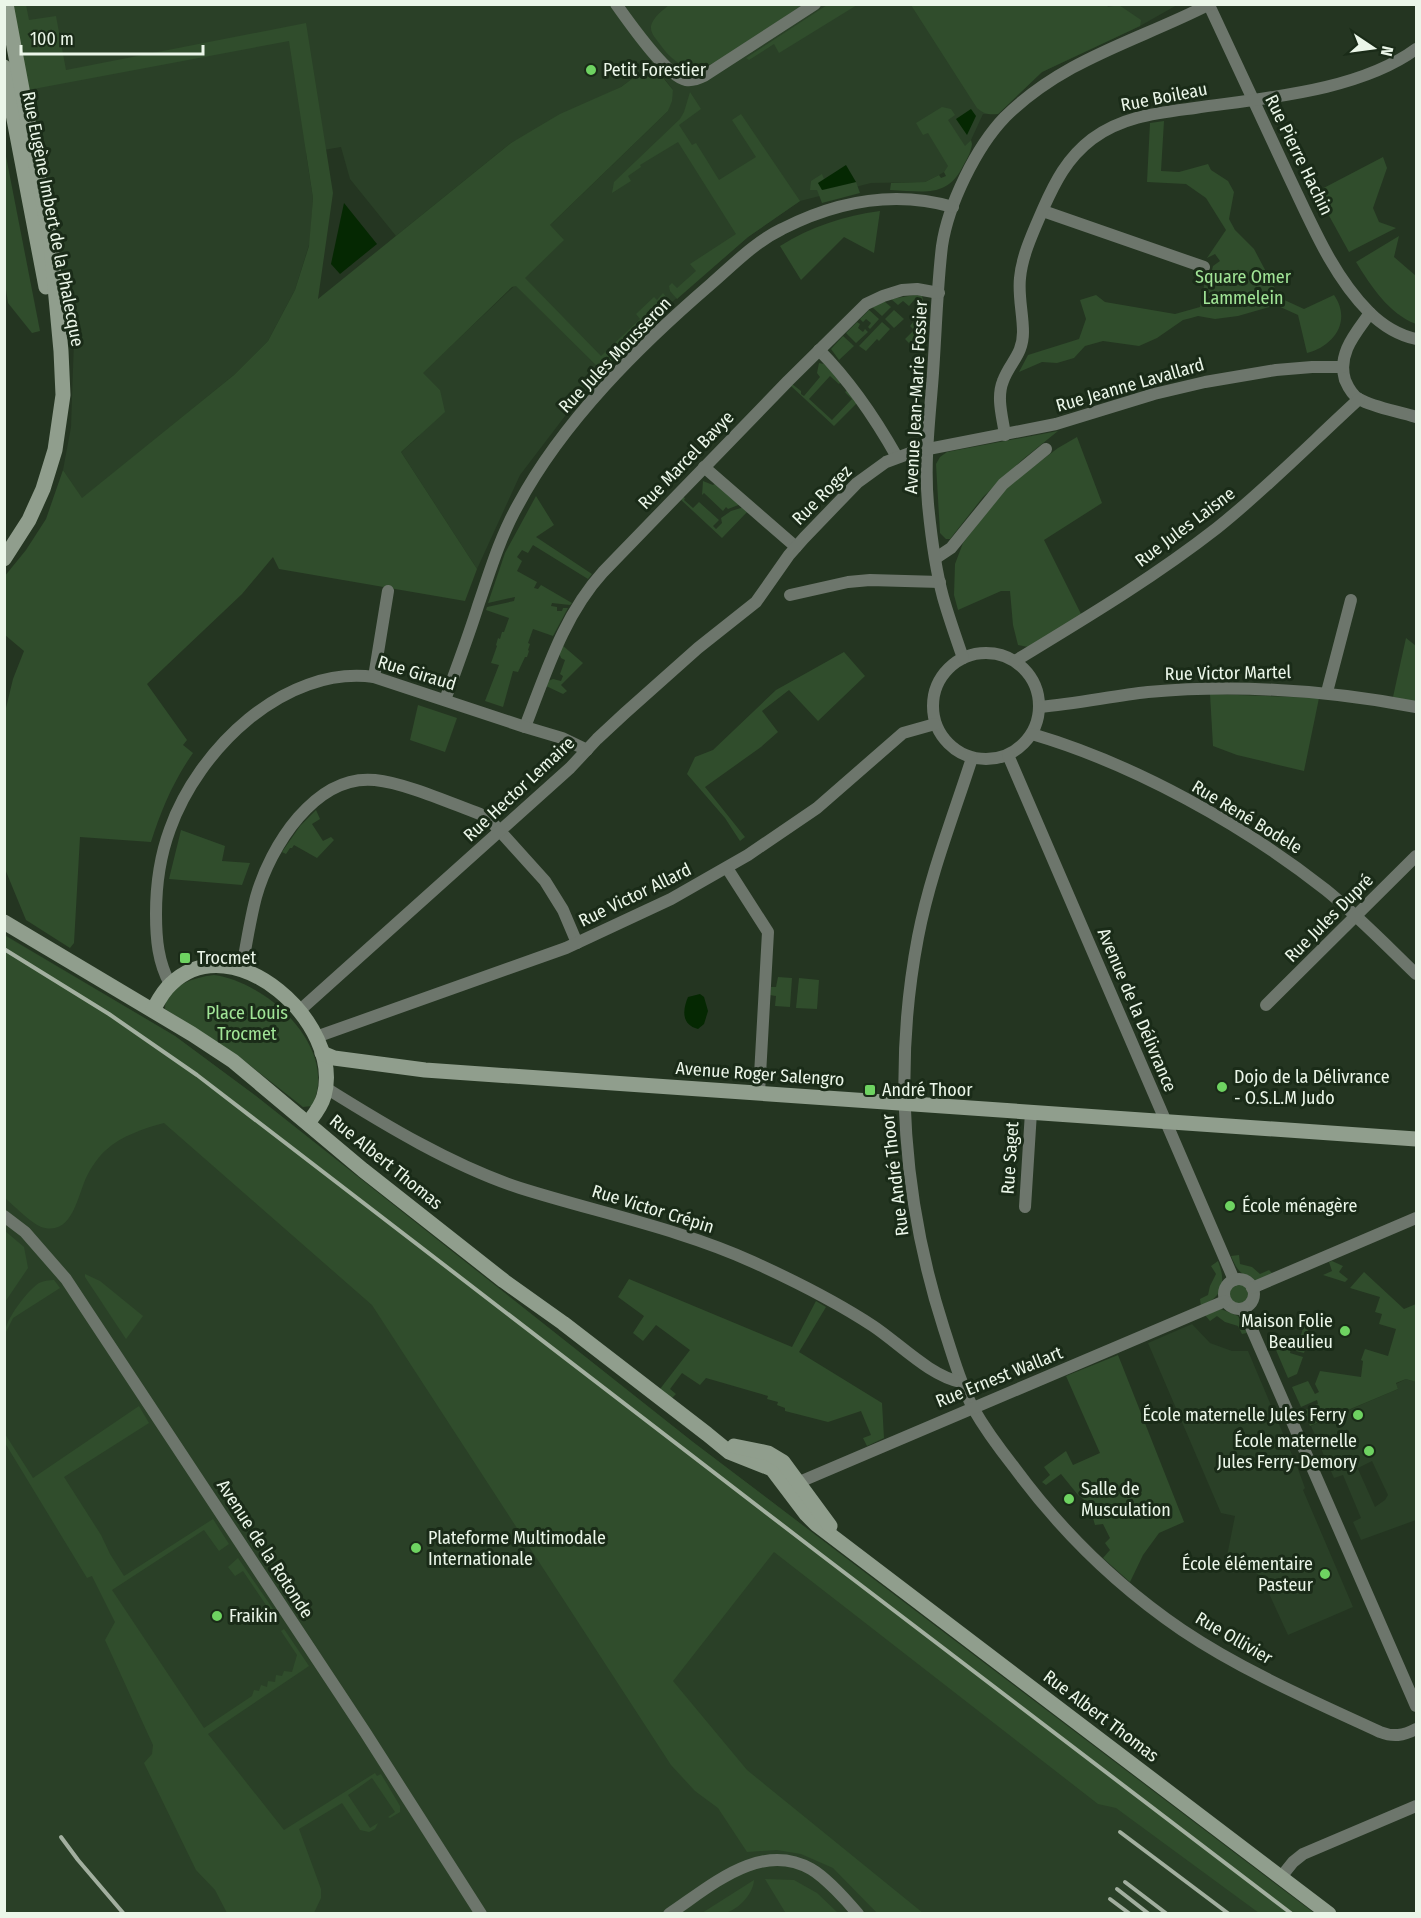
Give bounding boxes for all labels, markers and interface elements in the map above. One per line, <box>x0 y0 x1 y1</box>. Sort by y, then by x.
scale bar <box>21 18 202 56</box>
north arrow <box>1343 18 1403 78</box>
text: 100 m <box>30 28 74 50</box>
text: N <box>1377 44 1397 58</box>
place label: Petit Forestier <box>603 59 707 81</box>
marker: Petit Forestier <box>584 63 598 77</box>
street label: Rue Boileau <box>1119 78 1209 116</box>
street label: Rue Eugène Imbert de la Phalecque <box>17 90 89 349</box>
street label: Rue Pierre Hachin <box>1260 91 1338 219</box>
park label: Square Omer Lammelein <box>1195 266 1292 309</box>
street label: Rue Jules Mousseron <box>554 292 676 418</box>
street label: Avenue Jean-Marie Fossier <box>900 299 932 494</box>
street label: Rue Jeanne Lavallard <box>1053 353 1207 417</box>
street label: Rue Marcel Bavye <box>634 406 739 514</box>
street label: Rue Rogez <box>788 461 856 529</box>
street label: Rue Jules Laisne <box>1131 482 1239 572</box>
street label: Rue Giraud <box>375 651 459 695</box>
street label: Rue Victor Martel <box>1165 661 1292 685</box>
street label: Rue Hector Lemaire <box>459 732 579 846</box>
street label: Rue René Bodele <box>1188 775 1306 859</box>
street label: Rue Victor Allard <box>575 858 695 932</box>
street label: Rue Jules Dupré <box>1280 869 1378 967</box>
street label: Avenue de la Délivrance <box>1093 925 1181 1095</box>
place label: Trocmet <box>197 947 256 969</box>
marker: Trocmet <box>178 951 192 965</box>
park label: Place Louis Trocmet <box>206 1002 288 1045</box>
street label: Avenue Roger Salengro <box>675 1057 845 1091</box>
place label: Dojo de la Délivrance - O.S.L.M Judo <box>1234 1066 1390 1109</box>
place label: André Thoor <box>882 1079 973 1101</box>
marker: Dojo de la Délivrance - O.S.L.M Judo <box>1215 1080 1229 1094</box>
marker: André Thoor <box>863 1083 877 1097</box>
street label: Rue Albert Thomas <box>325 1110 447 1214</box>
street label: Rue André Thoor <box>877 1112 913 1237</box>
street label: Rue Saget <box>996 1121 1024 1195</box>
street label: Rue Victor Crépin <box>589 1180 717 1238</box>
place label: École ménagère <box>1242 1194 1357 1217</box>
marker: École ménagère <box>1223 1199 1237 1213</box>
place label: Maison Folie Beaulieu <box>1241 1310 1333 1353</box>
marker: Maison Folie Beaulieu <box>1338 1324 1352 1338</box>
street label: Rue Ernest Wallart <box>932 1341 1066 1412</box>
place label: École maternelle Jules Ferry <box>1142 1403 1346 1426</box>
marker: École maternelle Jules Ferry <box>1351 1408 1365 1422</box>
place label: École maternelle Jules Ferry-Demory <box>1217 1429 1357 1473</box>
marker: École maternelle Jules Ferry-Demory <box>1362 1444 1376 1458</box>
street label: Avenue de la Rotonde <box>212 1476 318 1623</box>
place label: Salle de Musculation <box>1081 1478 1171 1521</box>
marker: Salle de Musculation <box>1062 1492 1076 1506</box>
place label: Plateforme Multimodale Internationale <box>428 1527 606 1570</box>
marker: Plateforme Multimodale Internationale <box>409 1541 423 1555</box>
place label: École élémentaire Pasteur <box>1182 1552 1314 1596</box>
marker: École élémentaire Pasteur <box>1318 1567 1332 1581</box>
place label: Fraikin <box>229 1605 278 1627</box>
street label: Rue Ollivier <box>1192 1607 1277 1669</box>
marker: Fraikin <box>210 1609 224 1623</box>
street label: Rue Albert Thomas <box>1039 1665 1163 1767</box>

